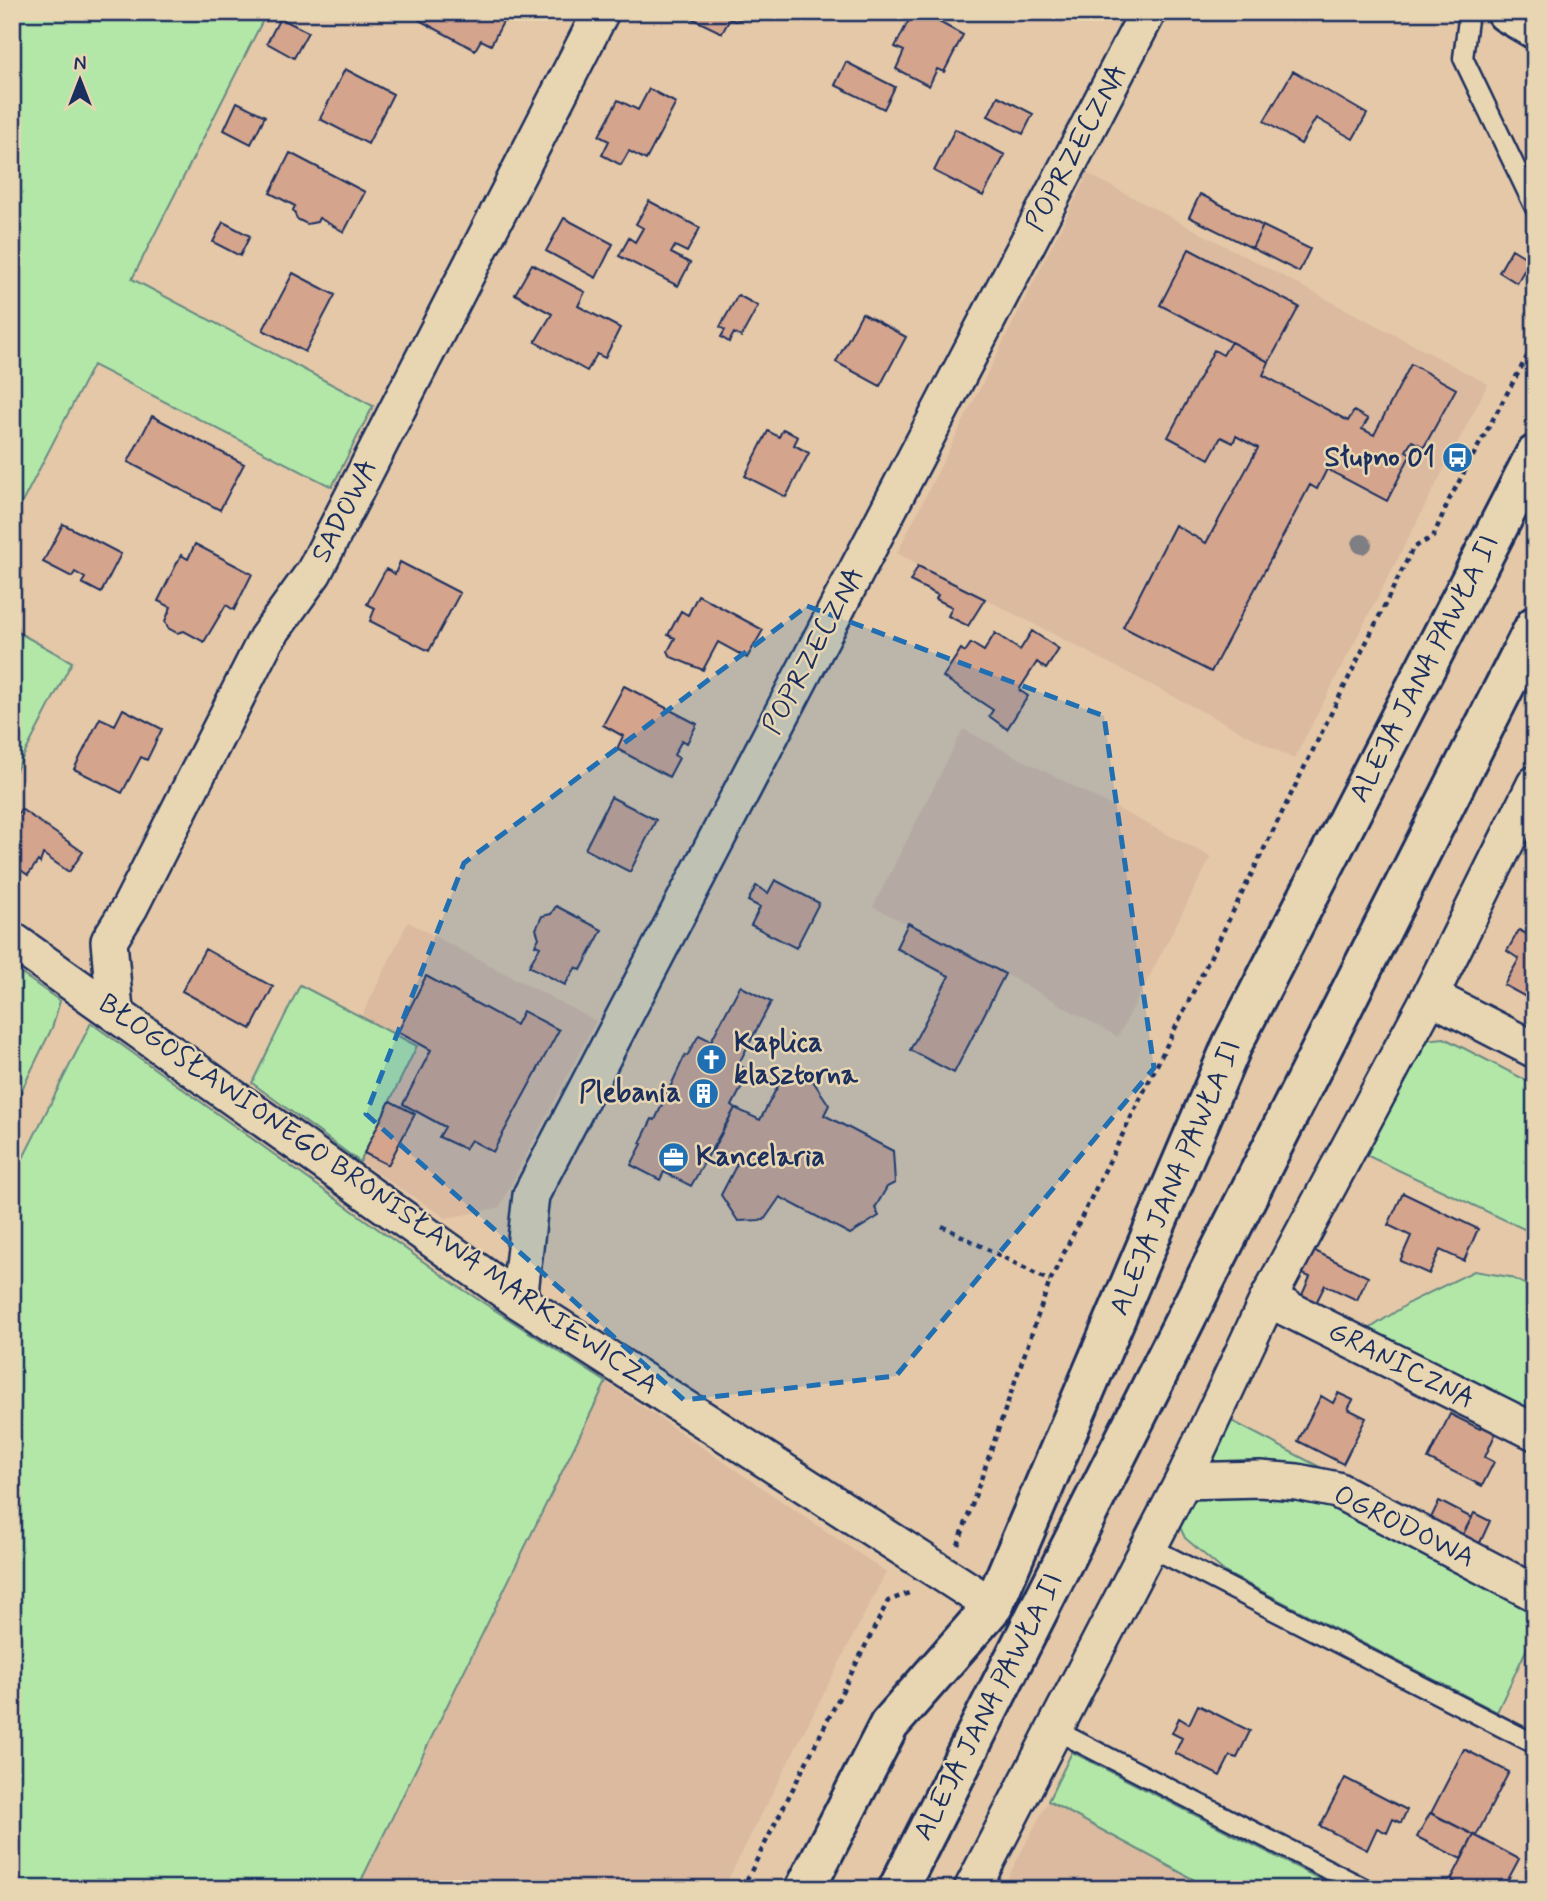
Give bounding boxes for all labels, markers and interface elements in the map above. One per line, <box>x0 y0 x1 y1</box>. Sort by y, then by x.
north arrow <box>46 46 116 116</box>
text: N <box>74 52 86 77</box>
street label: POPRZECZNA <box>1017 58 1137 238</box>
place label: Słupno 01 <box>1324 440 1435 477</box>
bus stop icon: Słupno 01 <box>1441 441 1475 475</box>
street label: SADOWA <box>303 453 387 569</box>
street label: ALEJA JANA PAWŁA II <box>1341 529 1509 809</box>
street label: POPRZECZNA <box>754 561 874 741</box>
street label: BŁOGOSŁAWIONEGO BRONISŁAWA MARKIEWICZA <box>91 986 665 1404</box>
place label: Kaplica klasztorna <box>734 1025 859 1094</box>
street label: ALEJA JANA PAWŁA II <box>1101 1035 1251 1321</box>
church icon: Kaplica klasztorna <box>694 1042 728 1076</box>
place label: Plebania <box>579 1075 681 1112</box>
building icon: Plebania <box>687 1076 721 1110</box>
place label: Kancelaria <box>696 1139 825 1176</box>
office icon: Kancelaria <box>656 1140 690 1174</box>
street label: GRANICZNA <box>1322 1313 1480 1419</box>
street label: OGRODOWA <box>1327 1477 1481 1577</box>
street label: ALEJA JANA PAWŁA II <box>905 1567 1073 1847</box>

